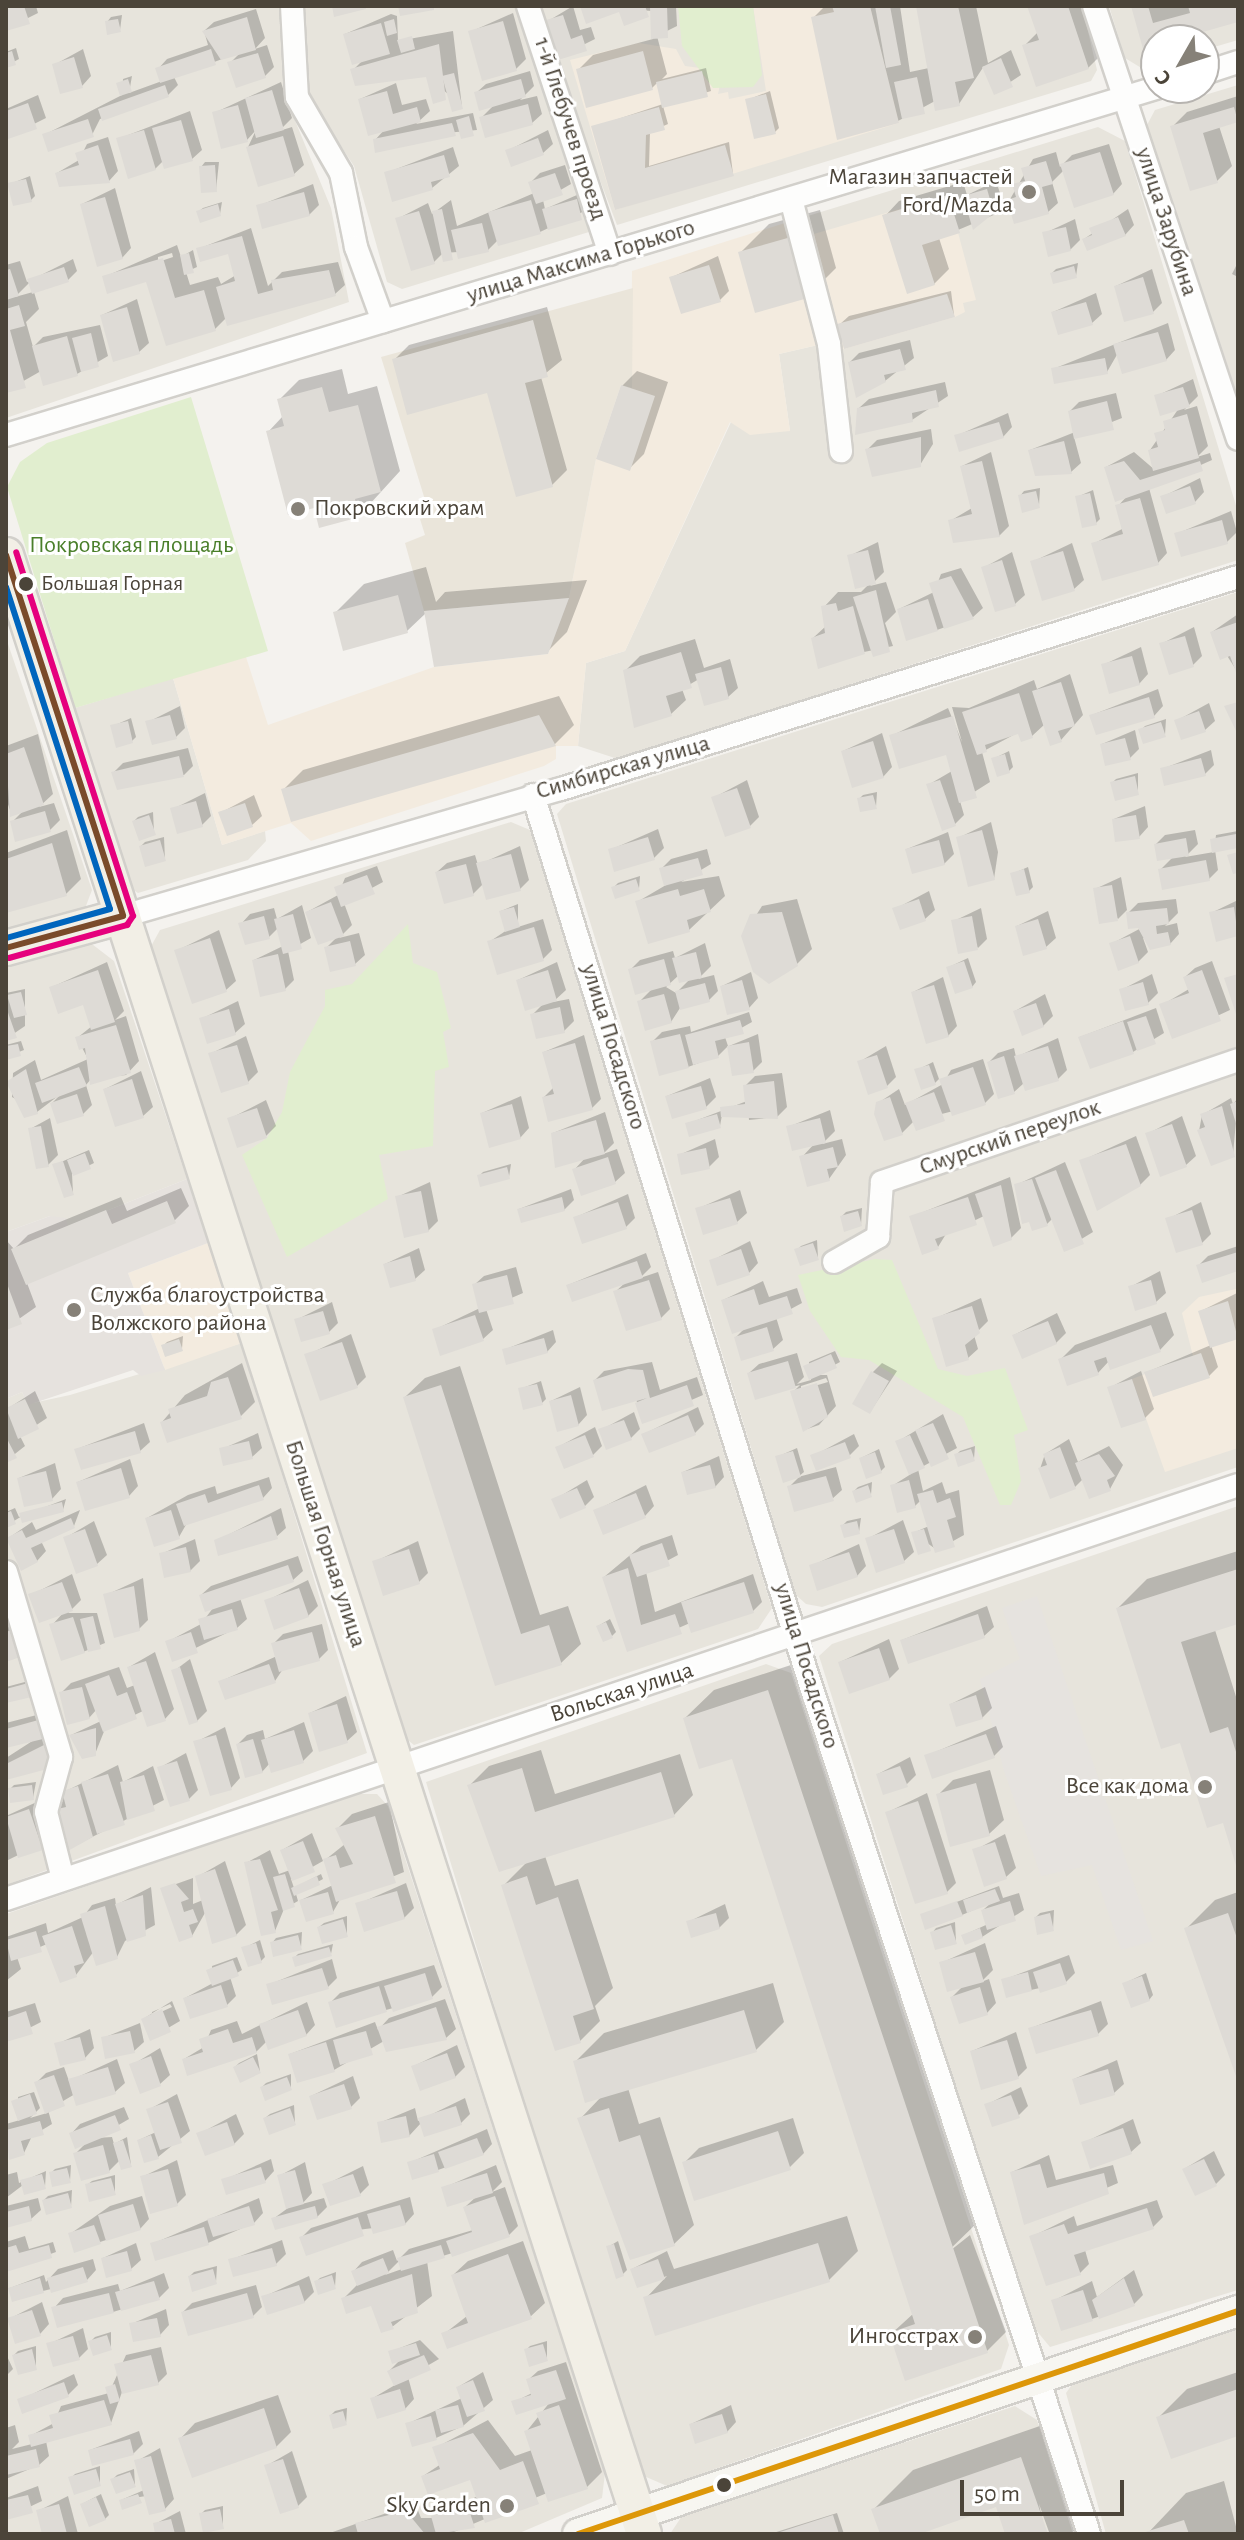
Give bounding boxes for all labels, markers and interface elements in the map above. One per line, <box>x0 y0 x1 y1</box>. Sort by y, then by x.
north arrow <box>1140 24 1220 104</box>
street label: 1-й Глебучев проезд <box>527 34 613 224</box>
text: С <box>1151 66 1175 90</box>
street label: улица Зарубина <box>1128 144 1204 300</box>
place label: Магазин запчастей Ford/Mazda <box>828 164 1013 220</box>
marker: Магазин запчастей Ford/Mazda <box>1020 183 1038 201</box>
street label: улица Максима Горького <box>464 214 698 310</box>
place label: Покровский храм <box>314 495 484 523</box>
marker: Покровский храм <box>289 500 307 518</box>
park label: Покровская площадь <box>29 532 233 560</box>
place label: Большая Горная <box>41 571 183 597</box>
marker: Большая Горная <box>18 576 34 592</box>
street label: Симбирская улица <box>533 729 713 807</box>
street label: улица Посадского <box>574 961 652 1133</box>
street label: Смурский переулок <box>916 1094 1104 1182</box>
place label: Служба благоустройства Волжского района <box>90 1282 325 1338</box>
marker: Служба благоустройства Волжского района <box>65 1301 83 1319</box>
street label: Большая Горная улица <box>278 1437 372 1651</box>
street label: улица Посадского <box>767 1580 845 1752</box>
street label: Вольская улица <box>547 1656 697 1730</box>
place label: Все как дома <box>1066 1773 1189 1801</box>
marker: Все как дома <box>1196 1778 1214 1796</box>
place label: Ингосстрах <box>848 2323 959 2351</box>
marker: Ингосстрах <box>966 2328 984 2346</box>
scale bar <box>964 2464 1128 2514</box>
unlabelled marker <box>716 2477 732 2493</box>
text: 50 m <box>974 2482 1020 2506</box>
place label: Sky Garden <box>386 2492 491 2520</box>
marker: Sky Garden <box>498 2497 516 2515</box>

